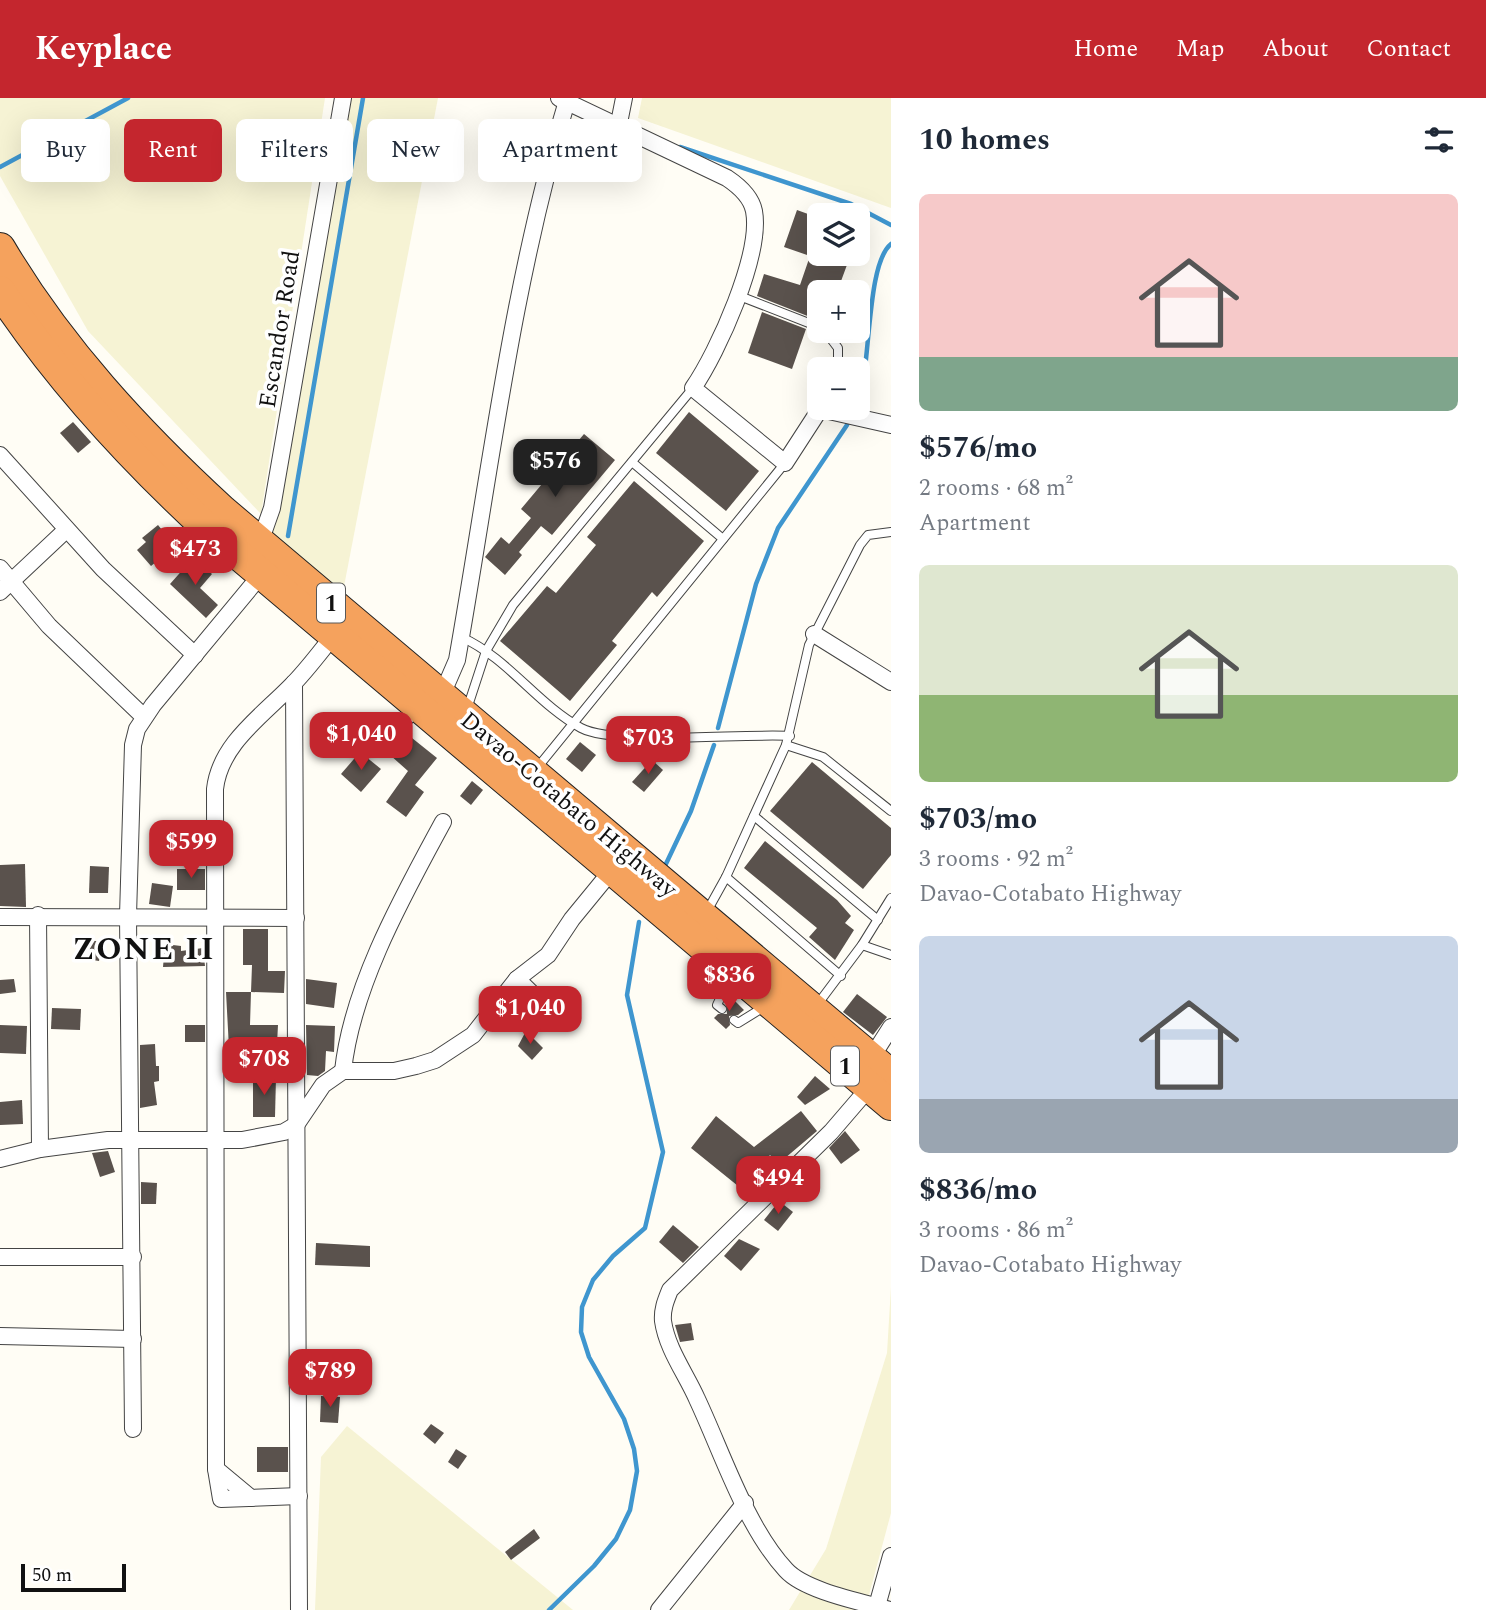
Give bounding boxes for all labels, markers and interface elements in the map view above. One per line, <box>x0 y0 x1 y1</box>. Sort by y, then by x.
text: Keyplace <box>35 24 172 74</box>
text: Home <box>1073 31 1138 67</box>
text: Map <box>1176 31 1224 67</box>
text: About <box>1262 31 1328 67</box>
text: Contact <box>1366 31 1451 67</box>
text: 10 homes <box>919 117 1050 163</box>
chip: Buy <box>21 119 110 182</box>
chip: Rent <box>124 119 222 182</box>
chip: Filters <box>236 119 353 182</box>
chip: New <box>367 119 464 182</box>
chip: Apartment <box>478 119 642 182</box>
icon: filters <box>1420 121 1458 159</box>
map controls <box>807 203 870 420</box>
button: layers <box>807 203 870 266</box>
icon: home <box>1126 240 1252 366</box>
street label: Escandor Road <box>250 248 310 411</box>
button: + <box>807 280 870 343</box>
button: − <box>807 357 870 420</box>
text: $576/mo <box>919 425 1037 471</box>
pin: $576 <box>514 440 596 499</box>
text: $576 <box>529 444 581 479</box>
text: 2 rooms · 68 m² <box>919 471 1073 506</box>
text: Apartment <box>919 506 1031 541</box>
pin: $473 <box>154 528 236 587</box>
text: $473 <box>169 532 221 567</box>
road number: 1 <box>317 583 345 622</box>
icon: home <box>1126 611 1252 737</box>
street label: Davao-Cotabato Highway <box>452 703 686 907</box>
pin: $1,040 <box>304 712 418 772</box>
pin: $703 <box>607 716 689 776</box>
text: $1,040 <box>326 717 396 752</box>
text: $703 <box>622 721 674 756</box>
text: $703/mo <box>919 796 1037 842</box>
pin: $599 <box>150 820 232 880</box>
text: $599 <box>165 825 217 860</box>
text: 3 rooms · 92 m² <box>919 842 1073 877</box>
text: Davao-Cotabato Highway <box>919 877 1181 912</box>
district label: ZONE II <box>72 925 216 974</box>
pin: $836 <box>688 954 770 1013</box>
text: $836 <box>703 958 755 993</box>
icon: home <box>1126 982 1252 1108</box>
pin: $1,040 <box>473 986 587 1046</box>
text: $1,040 <box>495 991 565 1026</box>
pin: $708 <box>223 1038 305 1097</box>
text: $708 <box>238 1042 290 1077</box>
road number: 1 <box>831 1046 859 1085</box>
pin: $494 <box>737 1156 819 1216</box>
text: $494 <box>752 1161 804 1196</box>
text: $836/mo <box>919 1167 1037 1213</box>
text: 3 rooms · 86 m² <box>919 1213 1073 1248</box>
text: Davao-Cotabato Highway <box>919 1248 1181 1283</box>
pin: $789 <box>289 1350 371 1409</box>
text: $789 <box>304 1354 356 1389</box>
scale bar <box>21 1561 126 1593</box>
text: 50 m <box>32 1561 72 1590</box>

